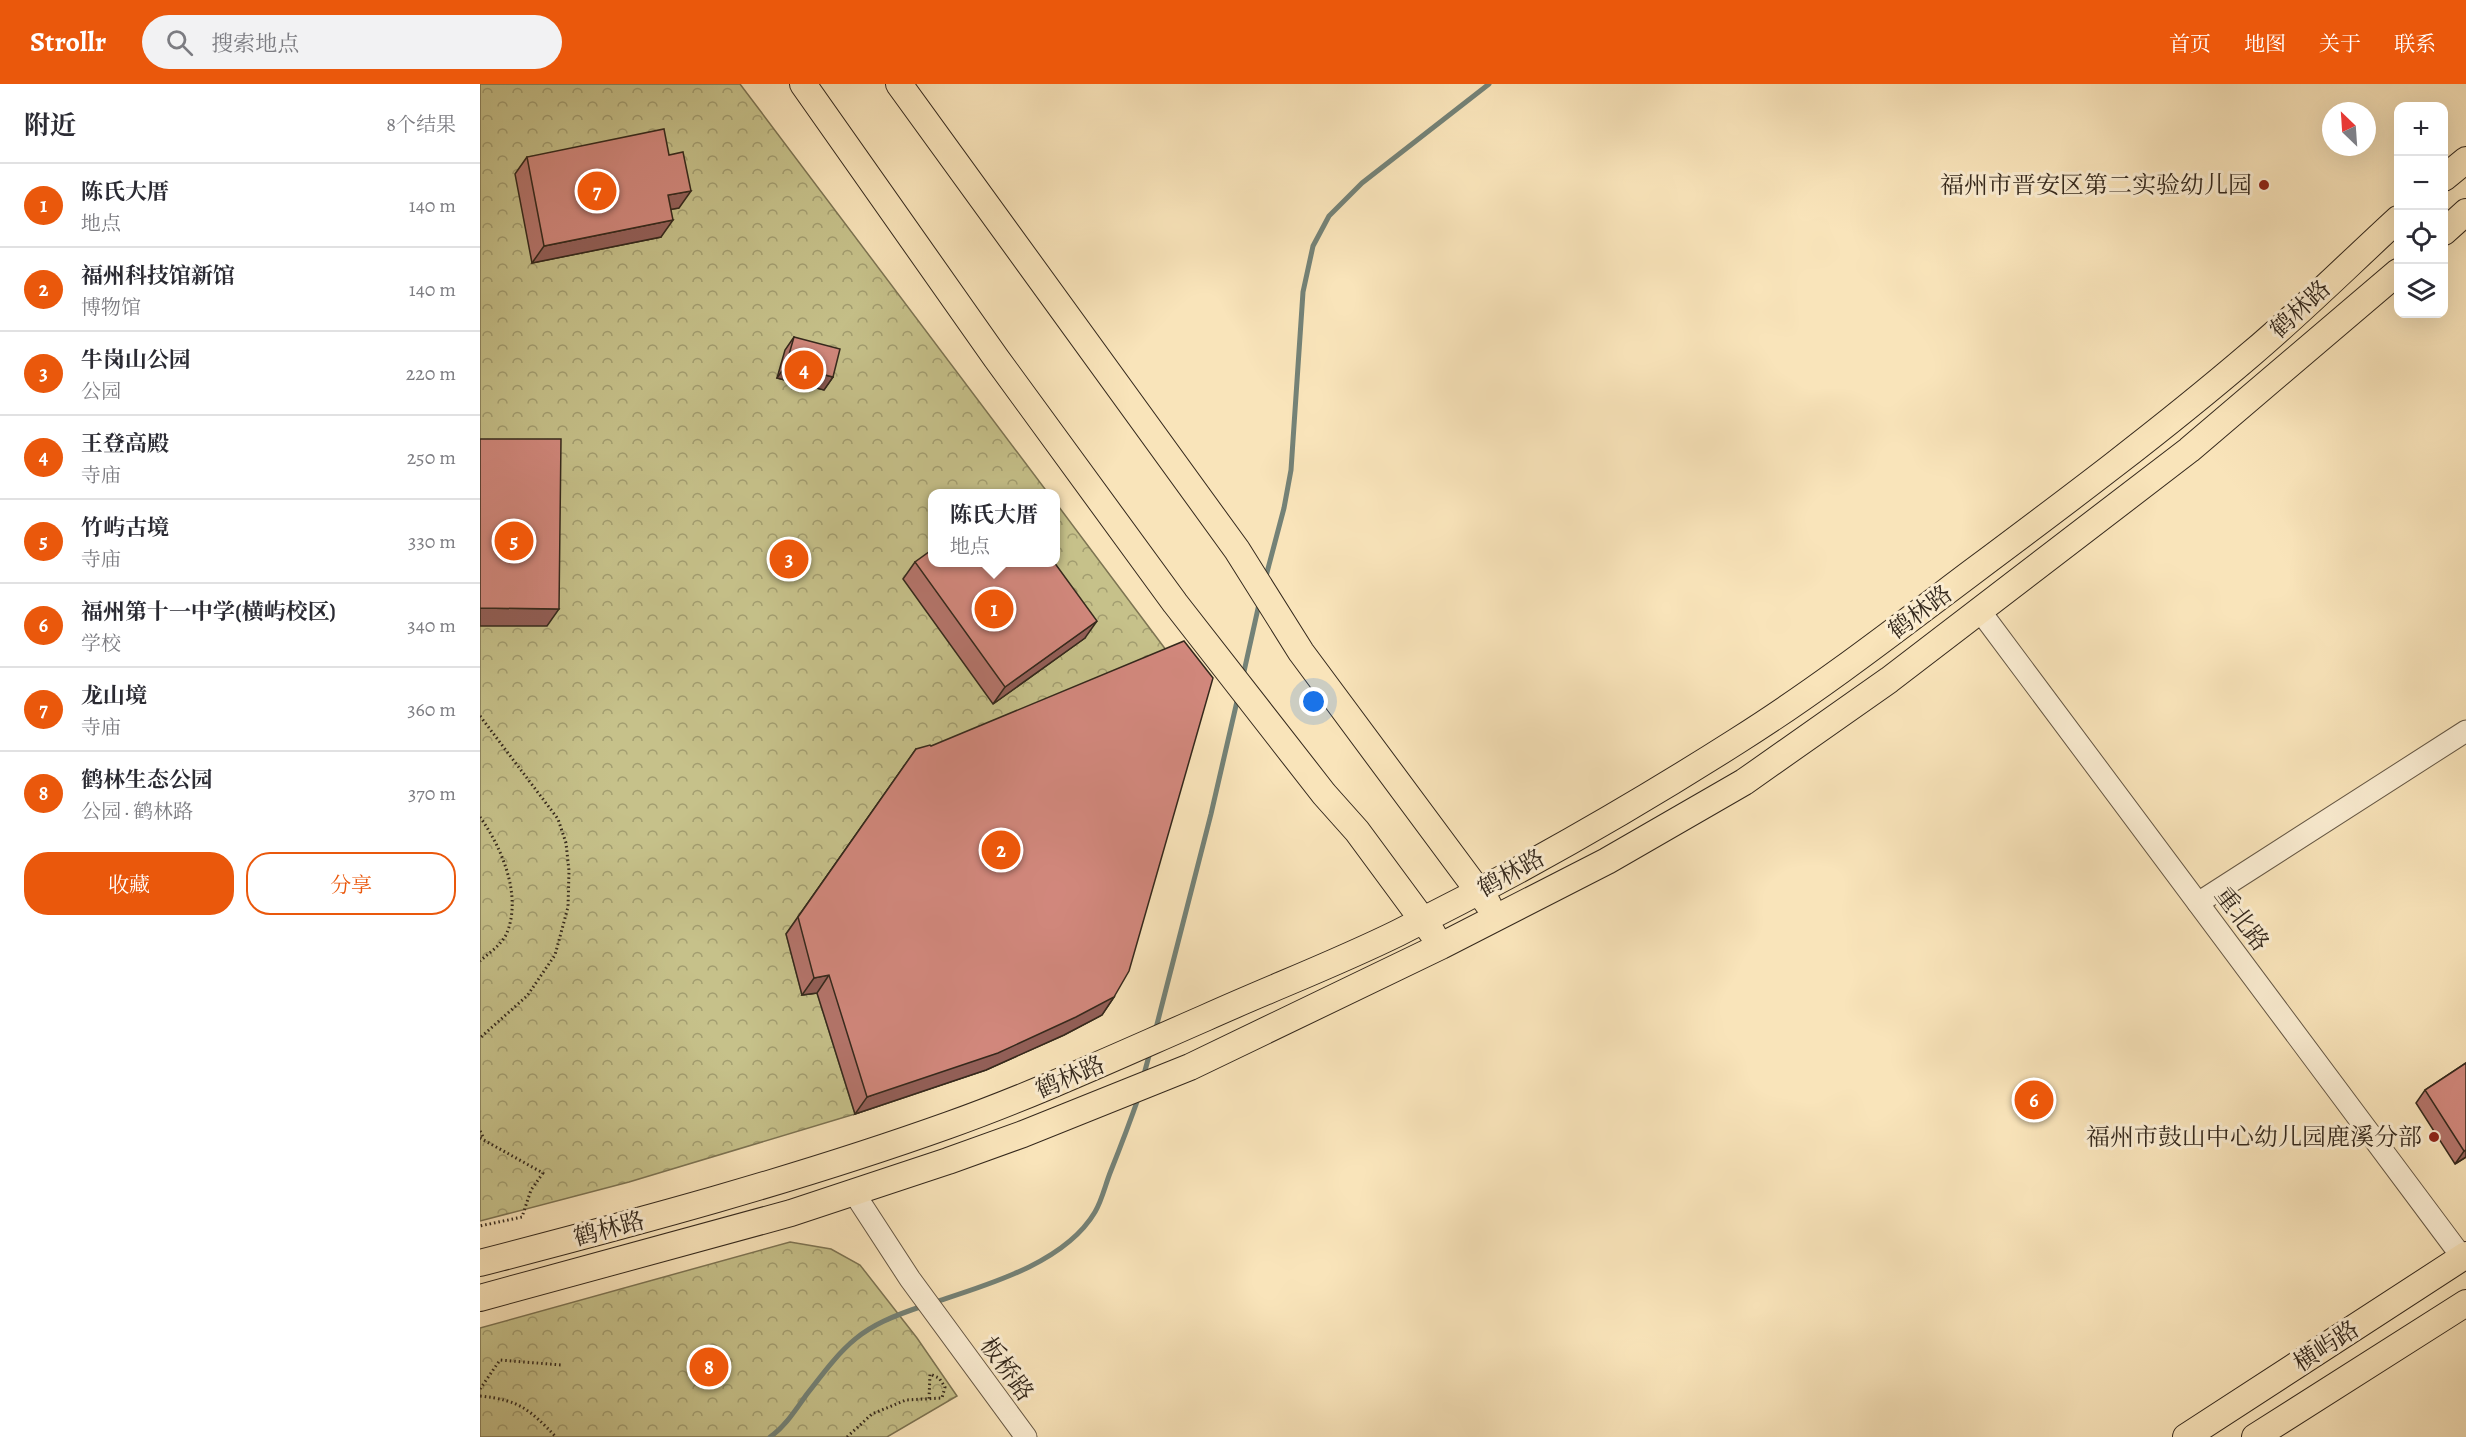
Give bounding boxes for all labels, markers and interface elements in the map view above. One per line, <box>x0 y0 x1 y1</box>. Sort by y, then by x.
search box <box>142 15 562 69</box>
text: Strollr <box>30 23 106 61</box>
icon: search <box>163 26 196 59</box>
text: 搜索地点 <box>211 29 299 59</box>
text: 首页 <box>2169 30 2211 58</box>
text: 地图 <box>2244 30 2286 58</box>
text: 关于 <box>2319 30 2361 58</box>
text: 联系 <box>2394 30 2436 58</box>
north arrow <box>2322 102 2376 156</box>
map controls <box>2394 102 2448 318</box>
button: + <box>2394 102 2448 156</box>
text: 附近 <box>24 108 76 143</box>
text: 8个结果 <box>386 111 456 138</box>
button: − <box>2394 156 2448 210</box>
pin: 7 <box>578 168 616 214</box>
place label: 福州市晋安区第二实验幼儿园 <box>1940 169 2252 201</box>
text: 陈氏大厝 <box>81 177 169 207</box>
marker: 福州市晋安区第二实验幼儿园 <box>2257 178 2271 192</box>
text: 1 <box>40 192 47 219</box>
text: 140 m <box>409 192 456 219</box>
text: 地点 <box>81 210 121 237</box>
button: locate <box>2394 210 2448 264</box>
text: 福州科技馆新馆 <box>81 261 235 291</box>
button: layers <box>2394 264 2448 318</box>
street label: 鹤林路 <box>2263 273 2337 345</box>
text: 2 <box>39 276 48 303</box>
text: 140 m <box>409 276 456 303</box>
text: 博物馆 <box>81 294 141 321</box>
text: 牛岗山公园 <box>81 345 191 375</box>
pin: 4 <box>784 348 824 392</box>
text: 3 <box>39 360 48 387</box>
text: 220 m <box>406 360 456 387</box>
text: 公园 <box>81 378 121 405</box>
text: 王登高殿 <box>81 429 169 459</box>
text: 4 <box>39 444 48 471</box>
text: 250 m <box>407 444 456 471</box>
text: 寺庙 <box>81 462 121 489</box>
popup <box>928 489 1060 567</box>
text: 陈氏大厝 <box>950 500 1038 530</box>
text: 竹屿古境 <box>81 513 169 543</box>
pin: 5 <box>495 518 534 564</box>
text: 5 <box>39 528 48 555</box>
text: 330 m <box>408 528 456 555</box>
text: 地点 <box>950 533 990 560</box>
pin: 3 <box>770 536 808 582</box>
text: 寺庙 <box>81 546 121 573</box>
street label: 鹤林路 <box>1882 578 1958 646</box>
pin: 1 <box>974 586 1014 632</box>
text: 福州第十一中学(横屿校区) <box>81 597 336 627</box>
text: 6 <box>39 612 48 639</box>
text: 340 m <box>407 612 456 639</box>
text: 学校 <box>81 630 121 657</box>
text: 龙山境 <box>81 681 147 711</box>
your location <box>1299 687 1328 716</box>
text: 7 <box>39 696 48 723</box>
text: 360 m <box>407 696 456 723</box>
text: 寺庙 <box>81 714 121 741</box>
text: 鹤林生态公园 <box>81 765 213 795</box>
text: 8 <box>39 780 48 807</box>
text: 370 m <box>408 780 456 807</box>
text: 公园 · 鹤林路 <box>81 798 193 825</box>
pin: 2 <box>982 828 1020 873</box>
street label: 鹤林路 <box>1472 842 1550 904</box>
button: 收藏 <box>24 852 234 915</box>
button: 分享 <box>246 852 456 915</box>
street label: 重北路 <box>2208 881 2276 957</box>
street label: 鹤林路 <box>1031 1048 1109 1106</box>
pin: 6 <box>2014 1078 2054 1122</box>
place label: 福州市鼓山中心幼儿园鹿溪分部 <box>2086 1121 2422 1153</box>
marker: 福州市鼓山中心幼儿园鹿溪分部 <box>2427 1130 2441 1144</box>
street label: 鹤林路 <box>570 1204 648 1254</box>
street label: 横屿路 <box>2287 1313 2365 1379</box>
street label: 板桥路 <box>973 1330 1041 1408</box>
pin: 8 <box>690 1344 728 1390</box>

